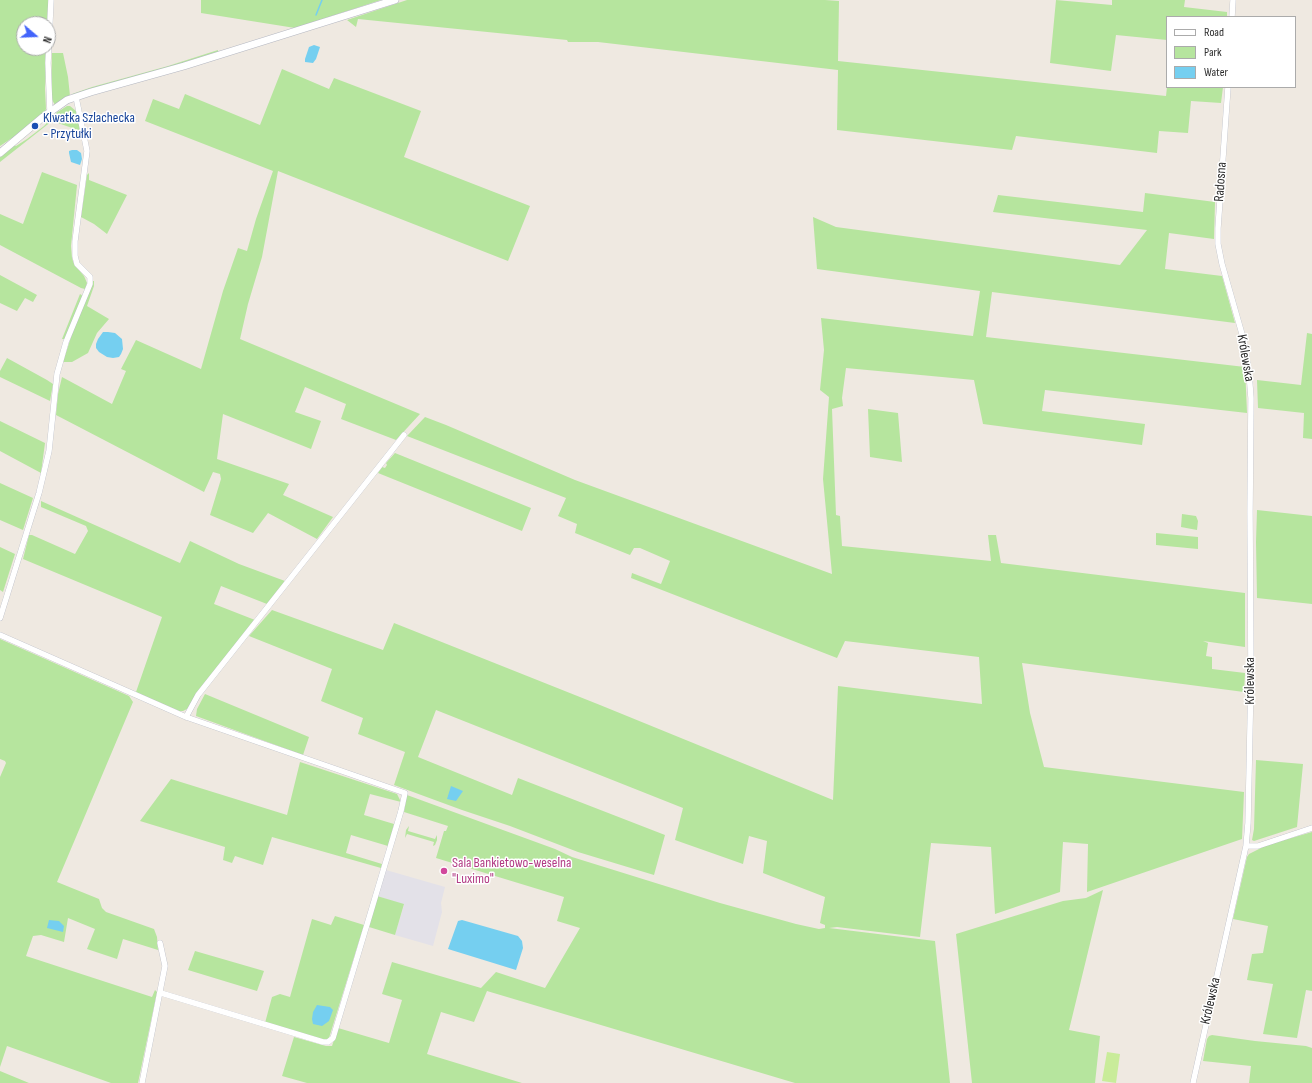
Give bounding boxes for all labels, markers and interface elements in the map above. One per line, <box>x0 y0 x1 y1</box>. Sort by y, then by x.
north arrow <box>16 16 56 56</box>
legend <box>1166 16 1296 88</box>
text: Road <box>1204 25 1224 40</box>
text: N <box>40 35 54 45</box>
text: Park <box>1204 45 1222 60</box>
text: Water <box>1204 65 1228 80</box>
place label: Klwatka Szlachecka - Przytułki <box>43 110 135 142</box>
marker: Klwatka Szlachecka - Przytułki <box>30 121 40 131</box>
street label: Radosna <box>1211 162 1231 202</box>
street label: Królewska <box>1233 333 1257 383</box>
street label: Królewska <box>1242 657 1258 705</box>
place label: Sala Bankietowo-weselna "Luximo" <box>452 855 571 888</box>
marker: Sala Bankietowo-weselna "Luximo" <box>439 866 449 876</box>
street label: Królewska <box>1197 976 1225 1026</box>

